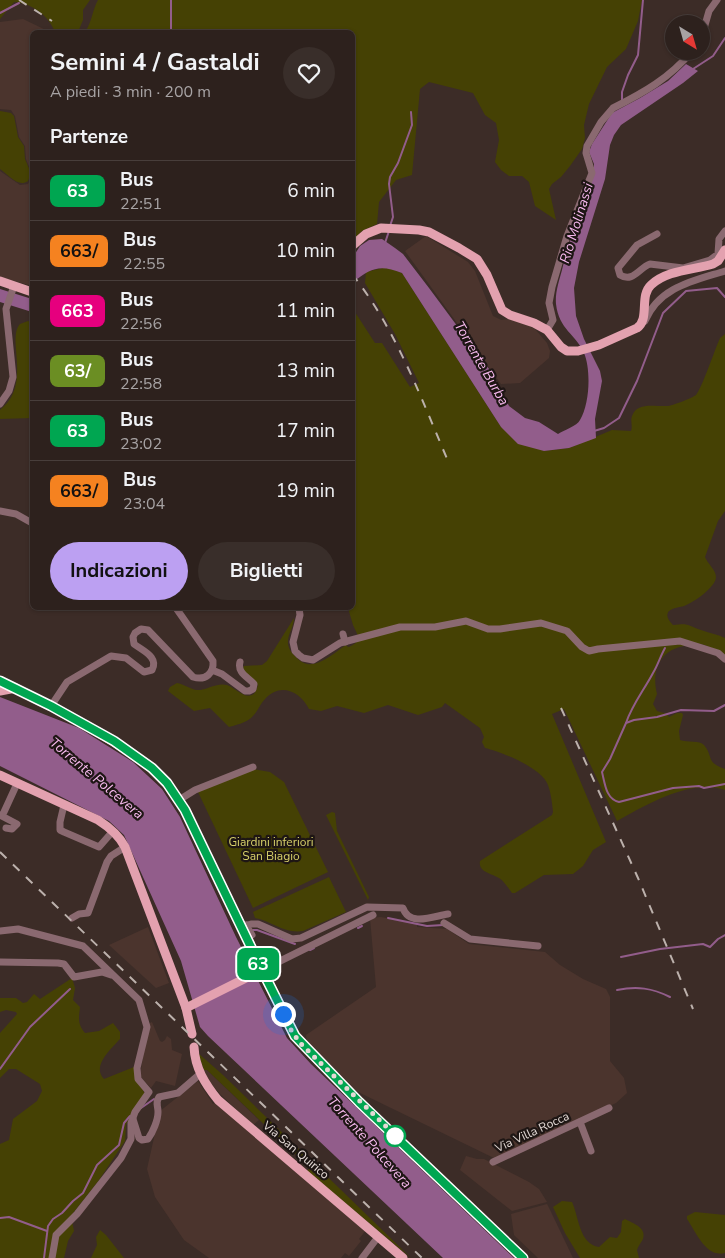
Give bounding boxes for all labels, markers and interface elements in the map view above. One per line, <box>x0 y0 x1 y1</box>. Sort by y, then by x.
north arrow <box>665 15 710 60</box>
map controls <box>665 15 710 60</box>
text: Semini 4 / Gastaldi <box>50 46 260 78</box>
button: heart <box>283 47 335 99</box>
text: A piedi · 3 min · 200 m <box>50 81 211 103</box>
text: Partenze <box>50 124 128 150</box>
text: Bus <box>120 167 153 193</box>
text: 6 min <box>287 178 335 204</box>
text: 63 <box>67 179 88 203</box>
water label: Rio Molinassi <box>555 180 598 266</box>
text: 22:51 <box>120 193 162 215</box>
text: Bus <box>123 227 156 253</box>
text: 10 min <box>276 238 335 264</box>
text: 663/ <box>60 239 98 263</box>
text: 22:55 <box>123 253 165 275</box>
text: Bus <box>120 287 153 313</box>
text: 11 min <box>276 298 335 324</box>
text: 663 <box>61 299 94 323</box>
text: 22:56 <box>120 313 162 335</box>
water label: Torrente Burba <box>450 318 513 409</box>
text: Bus <box>120 347 153 373</box>
text: 13 min <box>276 358 335 384</box>
text: 63/ <box>64 359 91 383</box>
text: 22:58 <box>120 373 162 395</box>
text: Bus <box>120 407 153 433</box>
text: 17 min <box>276 418 335 444</box>
text: 63 <box>67 419 88 443</box>
text: 23:02 <box>120 433 162 455</box>
text: Bus <box>123 467 156 493</box>
text: 19 min <box>276 478 335 504</box>
text: 663/ <box>60 479 98 503</box>
text: 23:04 <box>123 493 165 515</box>
button: Indicazioni <box>50 542 188 600</box>
button: Biglietti <box>198 542 335 600</box>
water label: Torrente Polcevera <box>46 733 148 823</box>
park label: Giardini inferiori San Biagio <box>228 834 314 864</box>
line badge: 63 <box>236 948 280 980</box>
text: 63 <box>247 952 269 976</box>
your location <box>271 1002 296 1027</box>
water label: Torrente Polcevera <box>323 1092 416 1192</box>
street label: Via Villa Rocca <box>491 1108 572 1157</box>
street label: Via San Quirico <box>259 1117 333 1183</box>
unlabelled marker <box>384 1125 406 1147</box>

